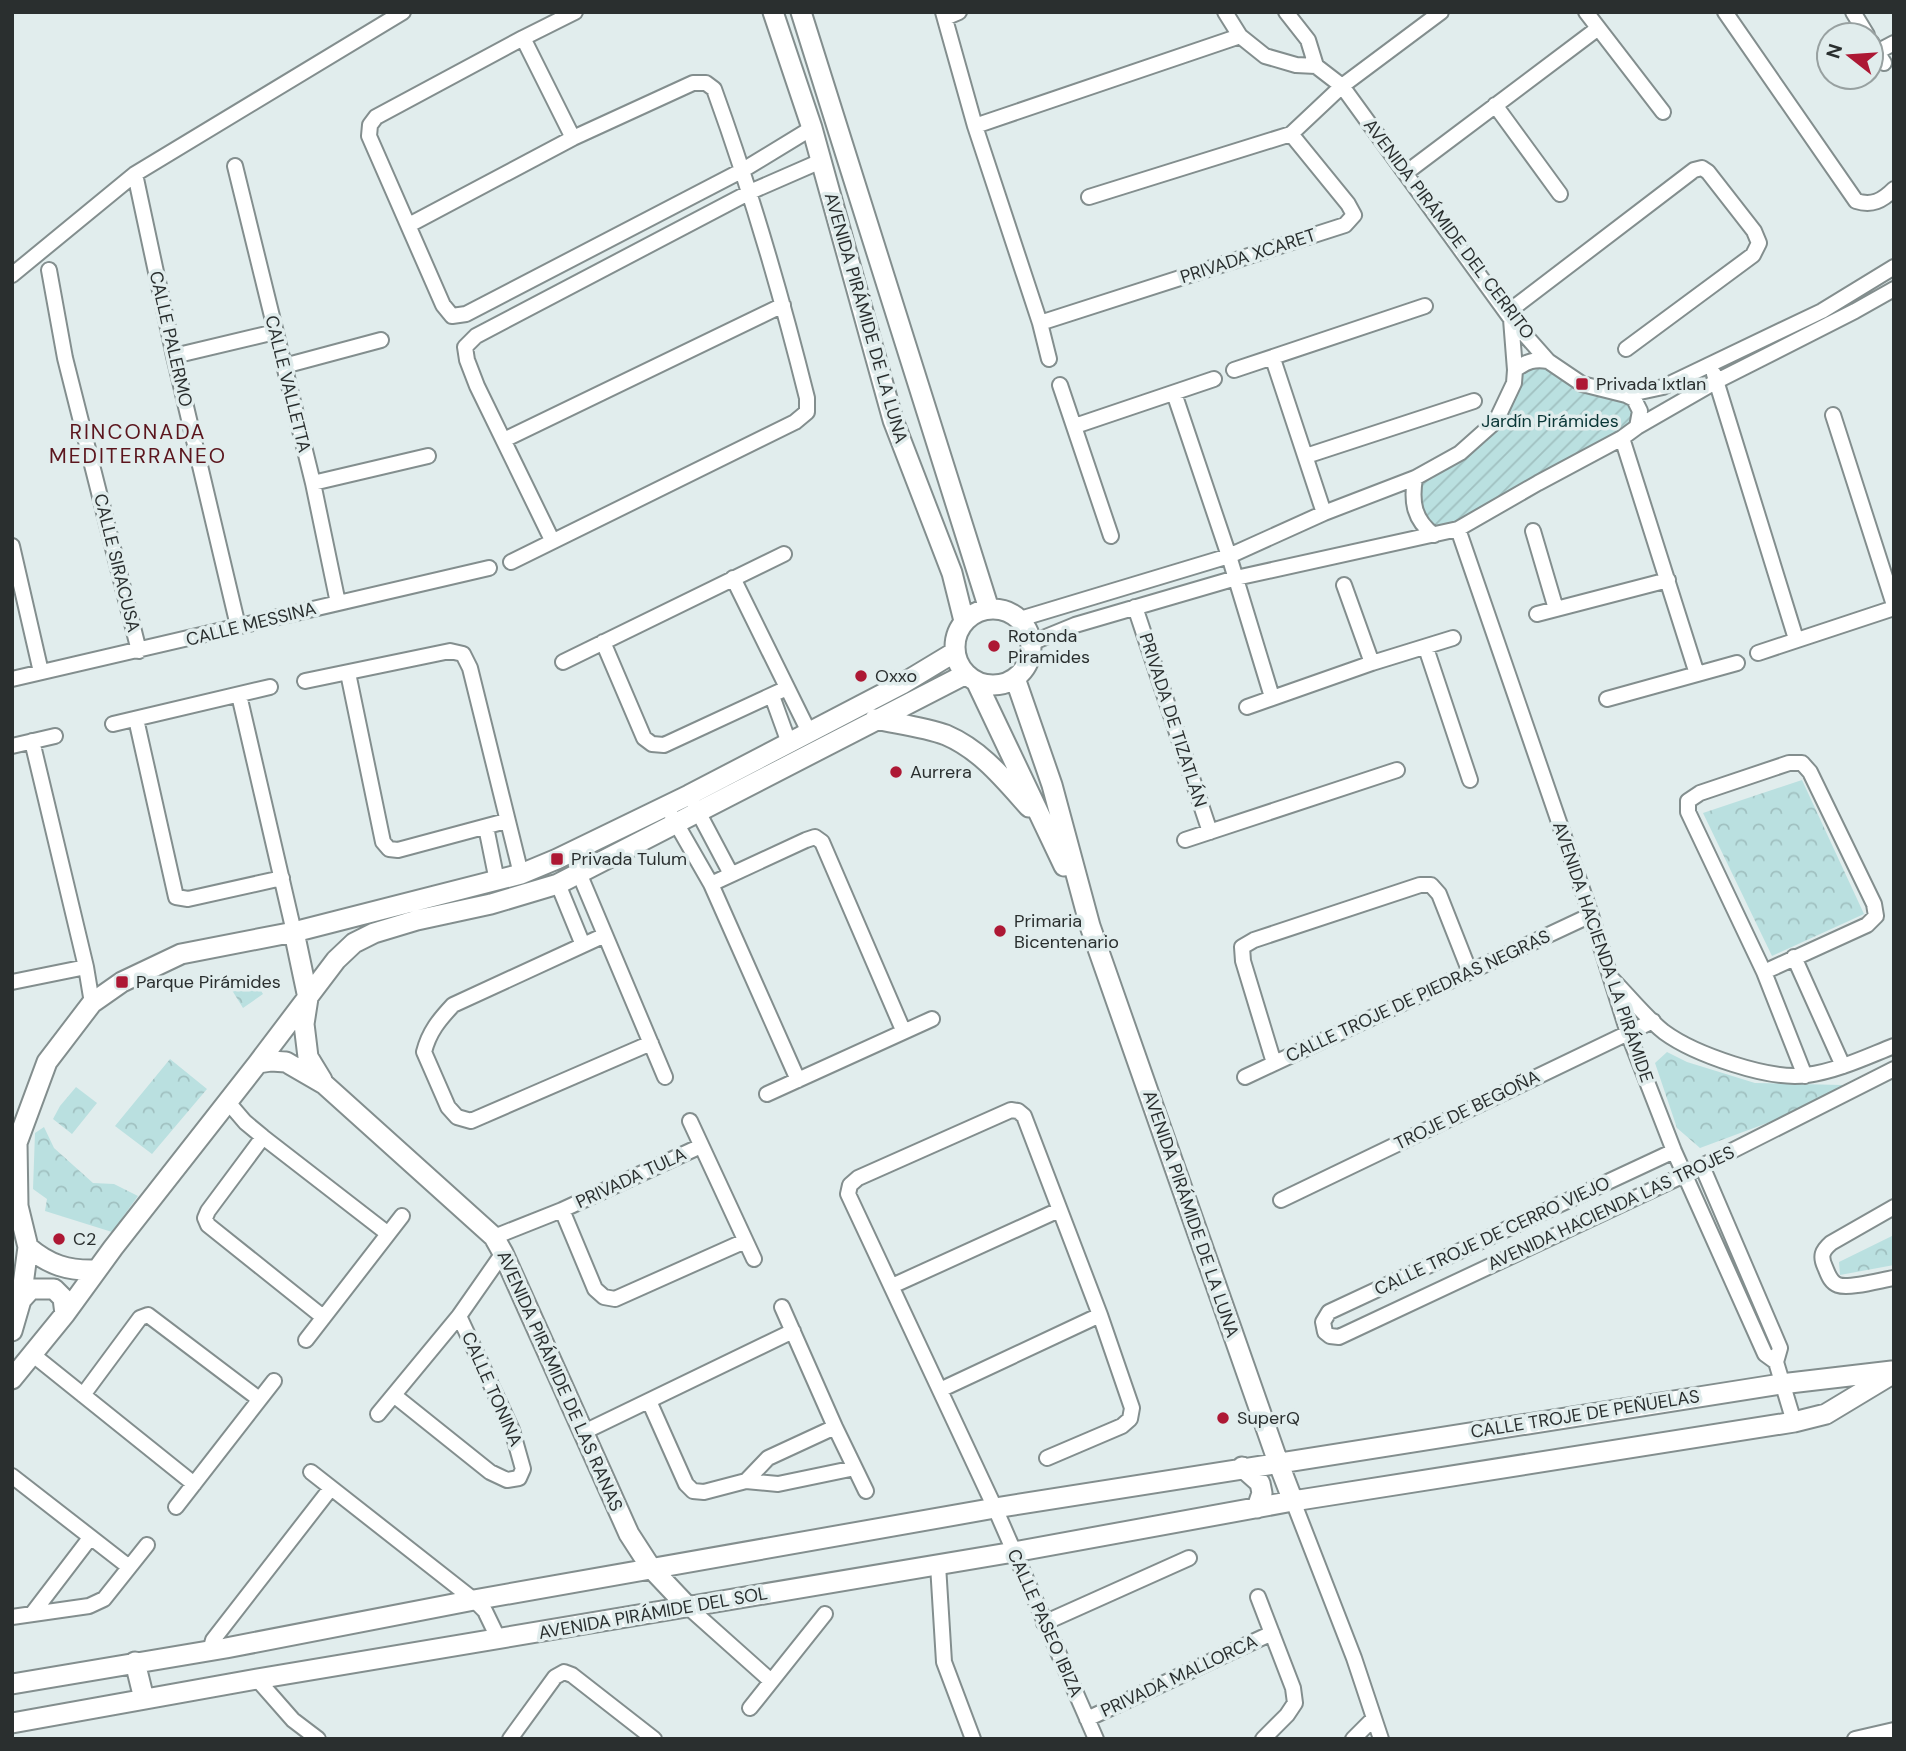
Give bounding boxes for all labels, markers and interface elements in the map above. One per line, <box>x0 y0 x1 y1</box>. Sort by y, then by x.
north arrow <box>1815 21 1885 91</box>
text: N <box>1820 41 1848 61</box>
street label: AVENIDA PIRÁMIDE DEL CERRITO <box>1358 114 1540 344</box>
street label: AVENIDA PIRÁMIDE DE LA LUNA <box>819 190 913 446</box>
street label: PRIVADA XCARET <box>1177 223 1319 289</box>
street label: CALLE PALERMO <box>144 269 198 409</box>
street label: CALLE VALLETTA <box>259 313 317 455</box>
place label: Privada Ixtlan <box>1596 372 1706 396</box>
marker: Privada Ixtlan <box>1574 376 1590 392</box>
park label: Jardín Pirámides <box>1481 409 1619 433</box>
district label: RINCONADA MEDITERRANEO <box>49 418 227 470</box>
street label: CALLE SIRACUSA <box>88 491 146 635</box>
street label: CALLE MESSINA <box>183 596 319 652</box>
place label: Rotonda Piramides <box>1008 624 1090 669</box>
street label: PRIVADA DE TIZATLÁN <box>1134 630 1212 810</box>
marker: Rotonda Piramides <box>986 638 1002 654</box>
place label: Oxxo <box>875 664 917 688</box>
marker: Oxxo <box>853 668 869 684</box>
place label: Aurrera <box>910 760 972 784</box>
marker: Aurrera <box>888 764 904 780</box>
street label: AVENIDA HACIENDA LA PIRÁMIDE <box>1547 818 1659 1086</box>
place label: Privada Tulum <box>571 847 687 871</box>
marker: Privada Tulum <box>549 851 565 867</box>
place label: Primaria Bicentenario <box>1014 909 1119 954</box>
marker: Primaria Bicentenario <box>992 923 1008 939</box>
street label: CALLE TROJE DE PIEDRAS NEGRAS <box>1282 924 1554 1068</box>
place label: Parque Pirámides <box>136 970 281 994</box>
marker: Parque Pirámides <box>114 974 130 990</box>
street label: TROJE DE BEGOÑA <box>1390 1064 1544 1156</box>
street label: AVENIDA PIRÁMIDE DE LA LUNA <box>1137 1087 1245 1341</box>
street label: AVENIDA HACIENDA LAS TROJES <box>1484 1140 1738 1276</box>
street label: PRIVADA TULA <box>572 1142 690 1214</box>
street label: CALLE TROJE DE CERRO VIEJO <box>1370 1171 1614 1301</box>
place label: C2 <box>73 1227 96 1251</box>
marker: C2 <box>51 1231 67 1247</box>
street label: AVENIDA PIRÁMIDE DE LAS RANAS <box>492 1247 628 1515</box>
street label: CALLE TONINA <box>456 1328 528 1450</box>
street label: CALLE TROJE DE PEÑUELAS <box>1469 1384 1701 1444</box>
place label: SuperQ <box>1237 1406 1300 1430</box>
marker: SuperQ <box>1215 1410 1231 1426</box>
street label: CALLE PASEO IBIZA <box>1002 1545 1088 1701</box>
street label: AVENIDA PIRÁMIDE DEL SOL <box>537 1581 769 1645</box>
street label: PRIVADA MALLORCA <box>1097 1629 1261 1723</box>

